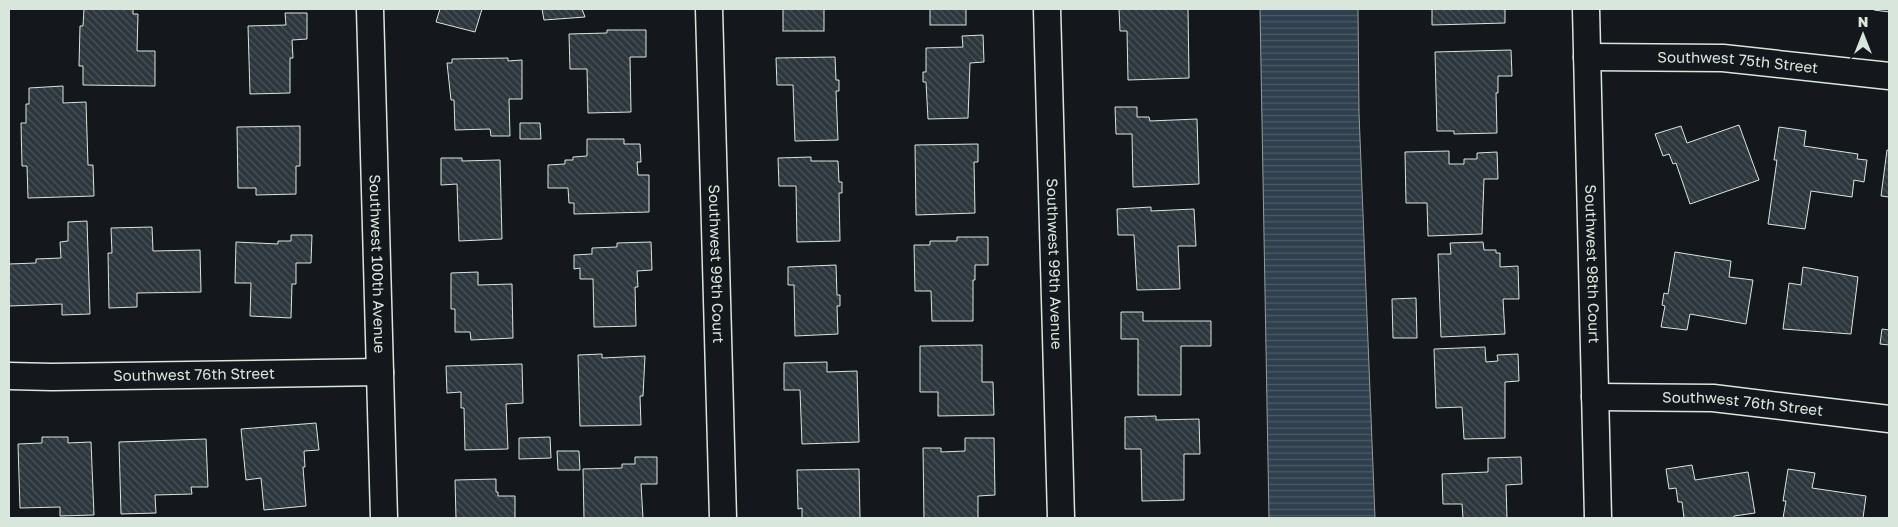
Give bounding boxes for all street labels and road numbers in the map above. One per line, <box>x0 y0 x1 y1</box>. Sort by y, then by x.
street label: Southwest 75th Street <box>1657 48 1819 76</box>
street label: Southwest 100th Avenue <box>367 174 389 354</box>
street label: Southwest 99th Avenue <box>1044 178 1066 350</box>
street label: Southwest 99th Court <box>706 184 728 344</box>
street label: Southwest 98th Court <box>1582 184 1604 344</box>
street label: Southwest 76th Street <box>113 364 275 384</box>
street label: Southwest 76th Street <box>1662 388 1824 419</box>

